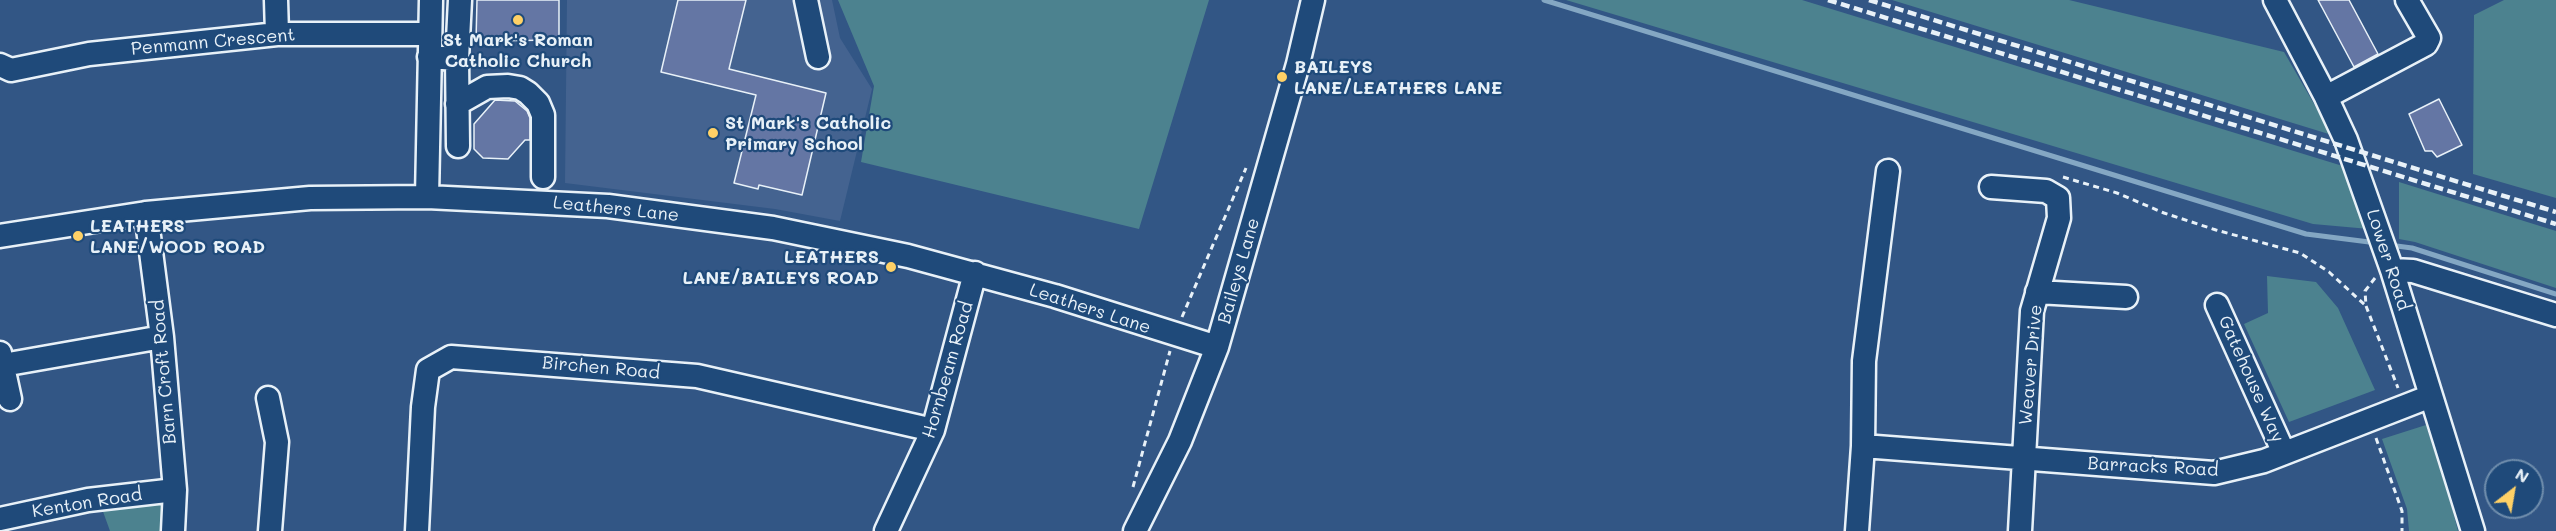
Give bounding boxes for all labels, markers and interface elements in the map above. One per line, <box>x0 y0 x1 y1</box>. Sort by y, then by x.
marker: St Mark's Roman Catholic Church <box>511 13 525 27</box>
street label: Penmann Crescent <box>130 24 296 60</box>
place label: St Mark's Roman Catholic Church <box>443 29 593 72</box>
place label: BAILEYS LANE/LEATHERS LANE <box>1294 56 1502 98</box>
marker: BAILEYS LANE/LEATHERS LANE <box>1275 70 1289 84</box>
place label: St Mark's Catholic Primary School <box>725 112 891 154</box>
marker: St Mark's Catholic Primary School <box>706 126 720 140</box>
street label: Leathers Lane <box>552 192 680 226</box>
street label: Lower Road <box>2362 207 2414 313</box>
place label: LEATHERS LANE/WOOD ROAD <box>90 215 265 258</box>
street label: Baileys Lane <box>1214 216 1264 326</box>
marker: LEATHERS LANE/WOOD ROAD <box>71 229 85 243</box>
place label: LEATHERS LANE/BAILEYS ROAD <box>682 246 879 288</box>
marker: LEATHERS LANE/BAILEYS ROAD <box>884 260 898 274</box>
street label: Leathers Lane <box>1027 279 1153 339</box>
street label: Barn Croft Road <box>147 299 181 445</box>
street label: Hornbeam Road <box>918 299 978 441</box>
street label: Weaver Drive <box>2015 304 2047 426</box>
street label: Gatehouse Way <box>2213 312 2289 446</box>
street label: Birchen Road <box>541 352 661 384</box>
street label: Barracks Road <box>2087 453 2219 481</box>
north arrow <box>2484 459 2544 519</box>
text: N <box>2512 463 2533 487</box>
street label: Kenton Road <box>30 484 144 522</box>

